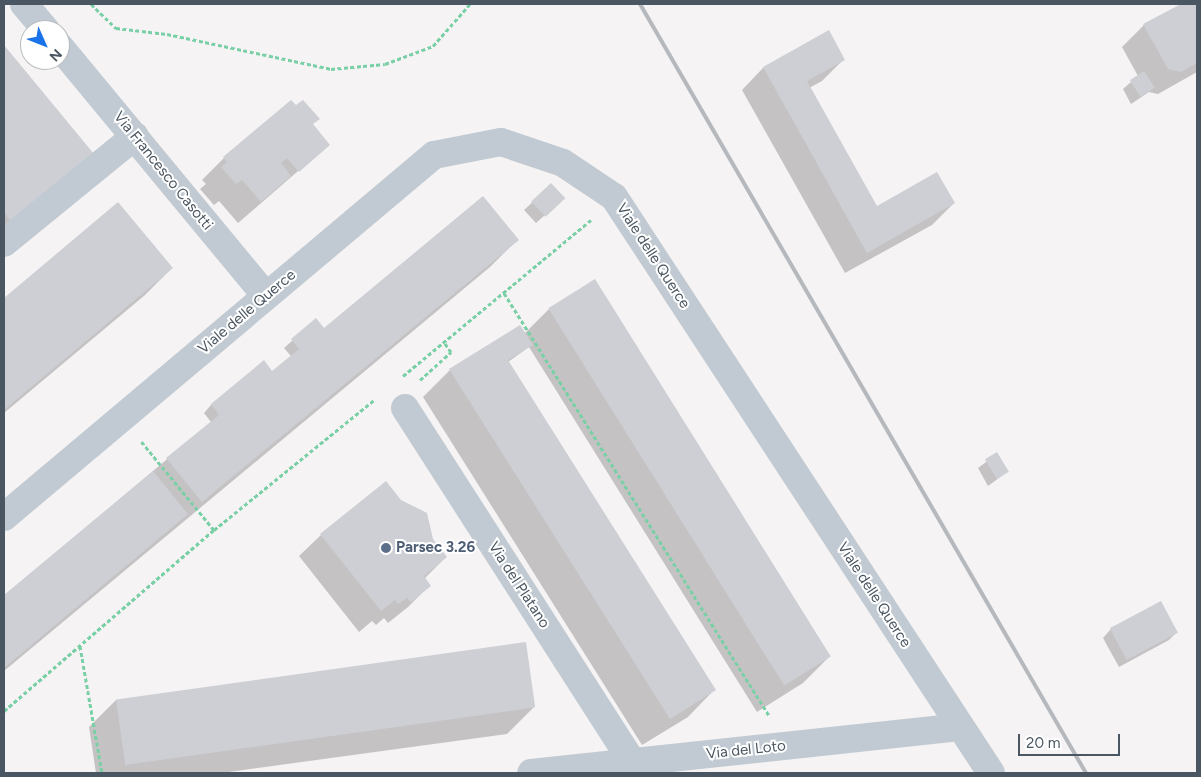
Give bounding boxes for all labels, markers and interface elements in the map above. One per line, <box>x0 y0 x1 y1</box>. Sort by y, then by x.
north arrow <box>20 20 70 70</box>
text: N <box>46 45 65 65</box>
street label: Via Francesco Casotti <box>110 108 216 234</box>
street label: Viale delle Querce <box>612 200 694 312</box>
street label: Viale delle Querce <box>195 266 299 358</box>
street label: Via del Platano <box>484 538 554 632</box>
place label: Parsec 3.26 <box>396 539 475 557</box>
street label: Viale delle Querce <box>833 539 915 651</box>
marker: Parsec 3.26 <box>380 542 392 554</box>
scale bar <box>1021 724 1124 756</box>
text: 20 m <box>1026 734 1060 752</box>
street label: Via del Loto <box>705 737 787 763</box>

